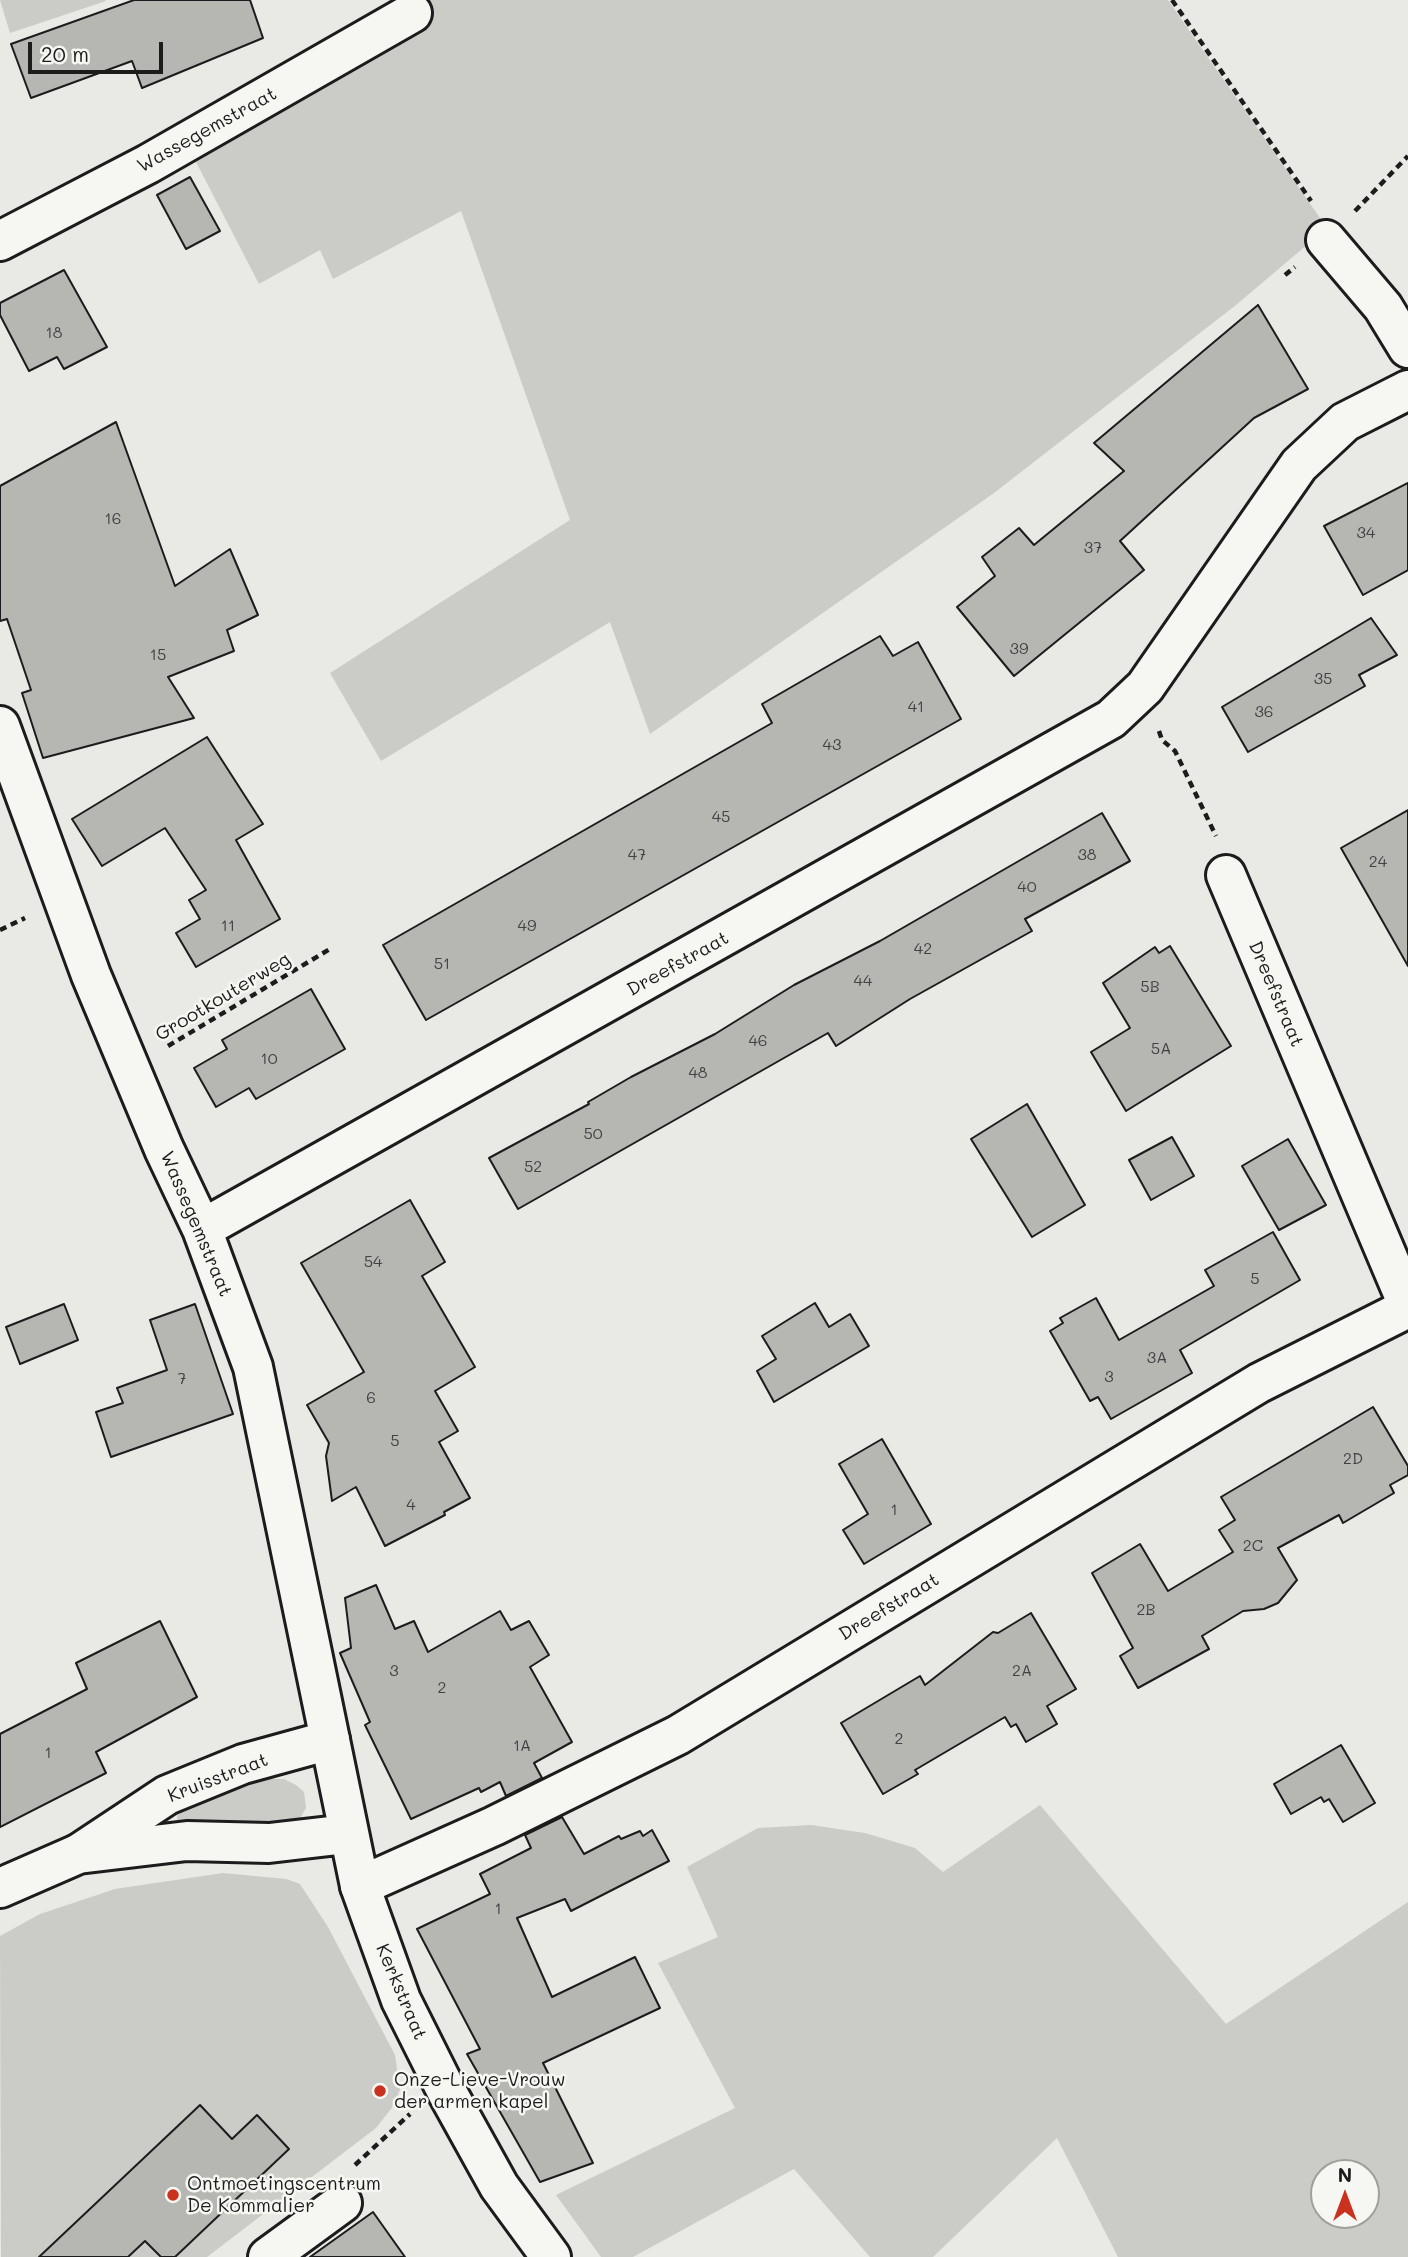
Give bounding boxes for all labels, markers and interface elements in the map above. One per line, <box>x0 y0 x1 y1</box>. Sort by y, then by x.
scale bar <box>32 28 166 72</box>
text: 20 m <box>41 40 89 67</box>
street label: Wassegemstraat <box>133 82 281 178</box>
house number: 18 <box>46 323 62 343</box>
house number: 16 <box>105 509 121 529</box>
house number: 34 <box>1357 523 1375 543</box>
house number: 37 <box>1084 538 1102 558</box>
house number: 39 <box>1010 639 1028 659</box>
house number: 15 <box>150 645 166 665</box>
house number: 35 <box>1314 669 1332 689</box>
house number: 41 <box>908 697 924 717</box>
house number: 36 <box>1254 702 1274 722</box>
house number: 43 <box>823 735 841 755</box>
house number: 45 <box>712 807 730 827</box>
house number: 47 <box>628 845 646 865</box>
house number: 38 <box>1077 845 1097 865</box>
house number: 24 <box>1369 852 1387 872</box>
house number: 40 <box>1017 877 1037 897</box>
house number: 11 <box>221 916 235 936</box>
house number: 49 <box>518 916 536 936</box>
street label: Dreefstraat <box>623 927 733 1001</box>
street label: Dreefstraat <box>1243 938 1309 1050</box>
house number: 42 <box>914 939 932 959</box>
street label: Grootkouterweg <box>151 948 295 1046</box>
house number: 51 <box>434 954 450 974</box>
house number: 44 <box>854 971 872 991</box>
house number: 5B <box>1140 977 1160 997</box>
house number: 46 <box>748 1031 768 1051</box>
house number: 5A <box>1151 1039 1171 1059</box>
house number: 10 <box>260 1049 278 1069</box>
house number: 48 <box>688 1063 708 1083</box>
house number: 50 <box>583 1124 603 1144</box>
street label: Wassegemstraat <box>155 1148 237 1300</box>
house number: 52 <box>524 1157 542 1177</box>
house number: 54 <box>364 1252 382 1272</box>
house number: 5 <box>1250 1269 1260 1289</box>
house number: 3A <box>1147 1348 1167 1368</box>
house number: 3 <box>1104 1367 1114 1387</box>
house number: 7 <box>178 1369 186 1389</box>
house number: 6 <box>366 1388 376 1408</box>
house number: 5 <box>390 1431 400 1451</box>
house number: 2D <box>1343 1449 1363 1469</box>
house number: 4 <box>406 1495 416 1515</box>
house number: 1 <box>890 1500 898 1520</box>
house number: 2C <box>1243 1536 1263 1556</box>
street label: Dreefstraat <box>835 1568 943 1646</box>
house number: 2B <box>1137 1600 1155 1620</box>
house number: 3 <box>389 1661 399 1681</box>
house number: 2A <box>1012 1661 1032 1681</box>
house number: 2 <box>438 1678 446 1698</box>
house number: 2 <box>895 1729 903 1749</box>
house number: 1A <box>513 1736 531 1756</box>
house number: 1 <box>44 1743 52 1763</box>
street label: Kruisstraat <box>165 1748 271 1808</box>
house number: 1 <box>494 1899 502 1919</box>
street label: Kerkstraat <box>371 1941 431 2043</box>
place label: Onze-Lieve-Vrouw der armen kapel <box>394 2069 565 2113</box>
marker: Onze-Lieve-Vrouw der armen kapel <box>372 2083 388 2099</box>
north arrow <box>1310 2159 1380 2229</box>
text: N <box>1338 2162 1352 2187</box>
place label: Ontmoetingscentrum De Kommalier <box>187 2173 381 2217</box>
marker: Ontmoetingscentrum De Kommalier <box>165 2187 181 2203</box>

